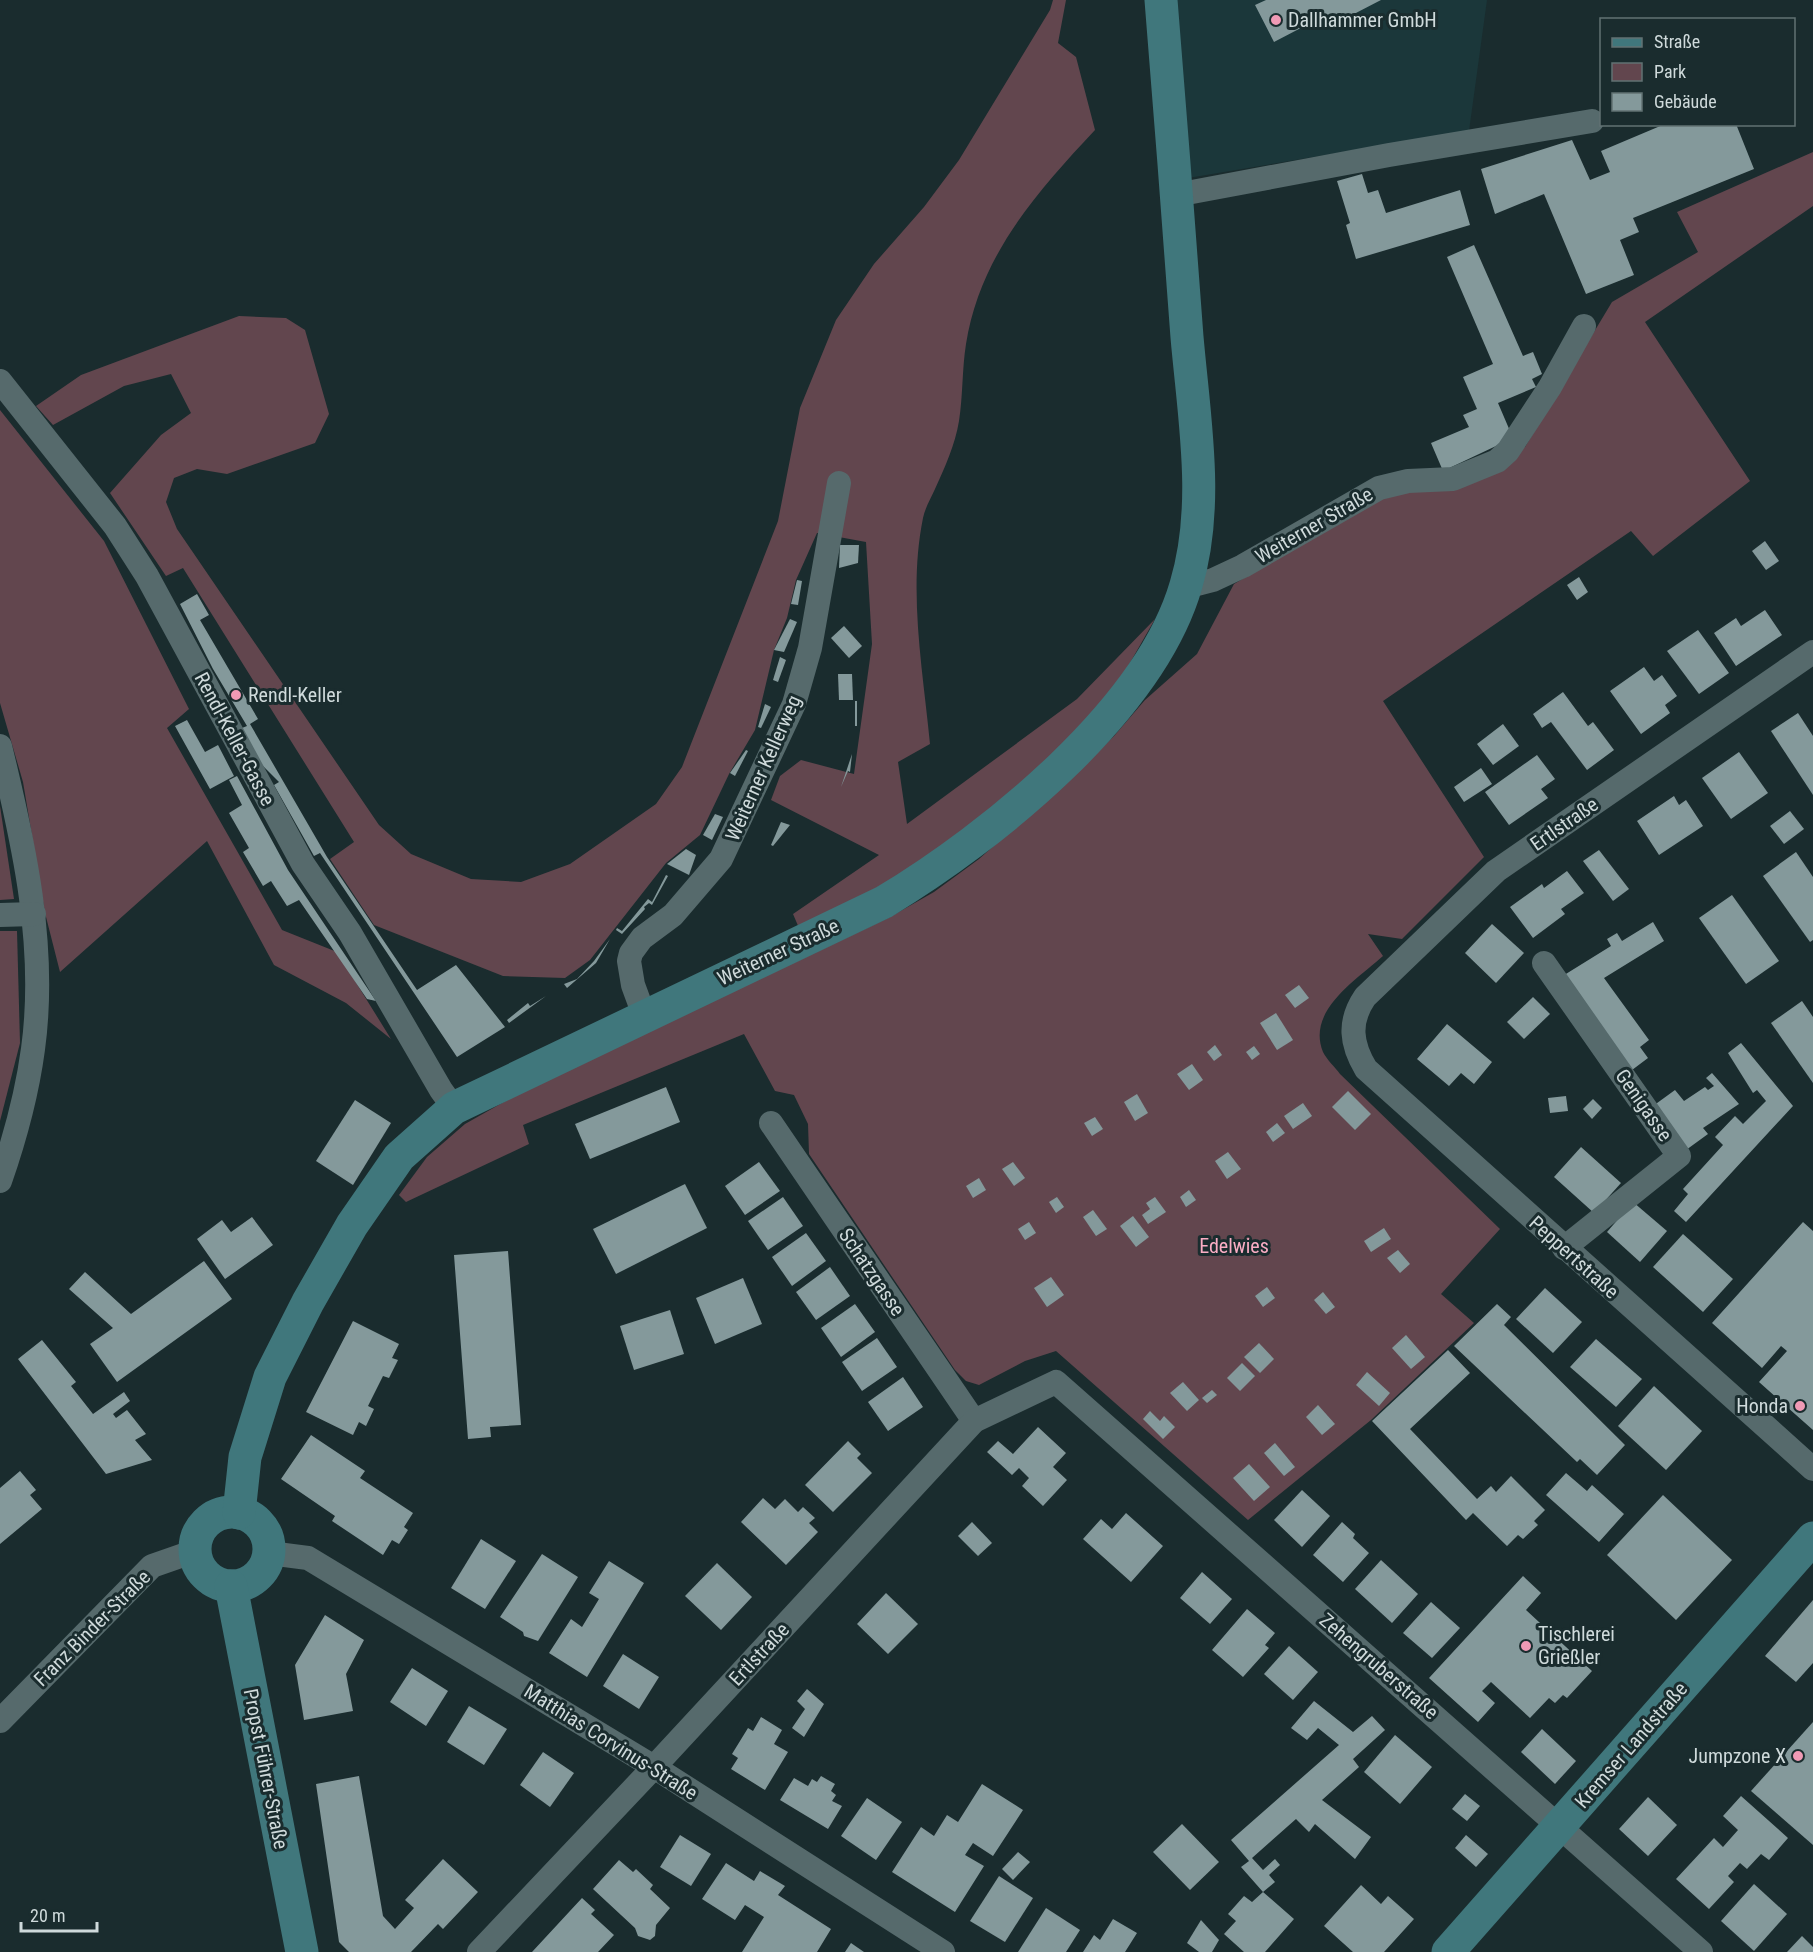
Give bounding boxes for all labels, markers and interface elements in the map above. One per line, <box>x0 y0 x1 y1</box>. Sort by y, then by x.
place label: Dallhammer GmbH <box>1288 8 1437 32</box>
marker: Dallhammer GmbH <box>1269 13 1283 27</box>
legend <box>1600 18 1795 126</box>
text: Straße <box>1654 31 1700 52</box>
text: Park <box>1654 61 1686 82</box>
text: Gebäude <box>1654 91 1717 112</box>
street label: Weiterner Straße <box>1251 482 1377 568</box>
street label: Rendl-Keller-Gasse <box>190 668 280 810</box>
place label: Rendl-Keller <box>248 683 342 707</box>
marker: Rendl-Keller <box>229 688 243 702</box>
street label: Weiterner Kellerweg <box>720 691 806 845</box>
street label: Ertlstraße <box>1526 792 1602 856</box>
street label: Weiterner Straße <box>713 913 843 991</box>
street label: Genigasse <box>1611 1064 1677 1146</box>
street label: Peppertstraße <box>1524 1211 1624 1303</box>
street label: Schatzgasse <box>834 1224 910 1320</box>
park label: Edelwies <box>1199 1234 1269 1258</box>
place label: Honda <box>1736 1394 1788 1418</box>
marker: Honda <box>1793 1399 1807 1413</box>
street label: Franz Binder-Straße <box>29 1565 155 1691</box>
street label: Zehengruberstraße <box>1315 1608 1443 1724</box>
street label: Ertlstraße <box>724 1618 794 1690</box>
place label: Tischlerei Grießler <box>1538 1622 1615 1669</box>
marker: Tischlerei Grießler <box>1519 1639 1533 1653</box>
street label: Kremser Landstraße <box>1570 1677 1692 1813</box>
street label: Matthias Corvinus-Straße <box>520 1679 702 1805</box>
street label: Propst Führer-Straße <box>239 1687 293 1851</box>
place label: Jumpzone X <box>1689 1744 1786 1768</box>
marker: Jumpzone X <box>1791 1749 1805 1763</box>
scale bar <box>21 1895 98 1933</box>
text: 20 m <box>30 1905 65 1926</box>

